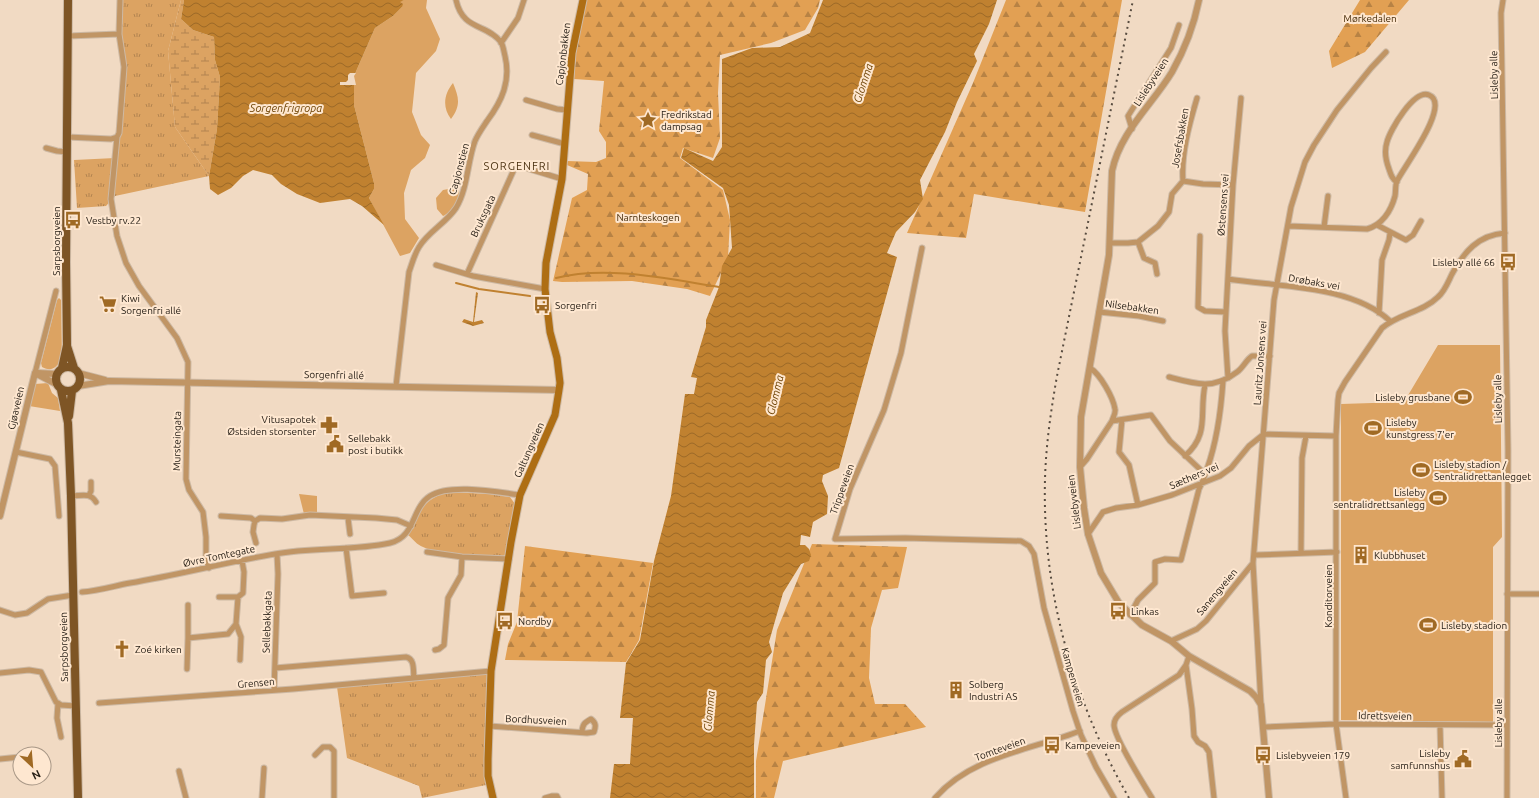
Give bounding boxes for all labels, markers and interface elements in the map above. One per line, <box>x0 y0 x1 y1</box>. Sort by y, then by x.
park label: Mørkedalen <box>1343 13 1397 24</box>
street label: Capjonbakken <box>554 22 572 86</box>
street label: Lisleby alle <box>1488 50 1500 100</box>
street label: Lislebyveien <box>1131 56 1171 108</box>
water label: Glomma <box>851 62 875 104</box>
water label: Sorgenfrigropa <box>249 102 322 114</box>
street label: Josefsbakken <box>1169 107 1191 169</box>
place label: Fredrikstad dampsag <box>661 109 712 132</box>
place icon: Fredrikstad dampsag <box>638 110 658 130</box>
street label: Capjonstien <box>447 142 471 196</box>
district label: SORGENFRI <box>484 160 550 172</box>
street label: Østensens vei <box>1215 174 1231 236</box>
street label: Bruksgata <box>468 193 498 239</box>
street label: Sarpsborgveien <box>51 206 62 276</box>
bus stop icon: Vestby rv.22 <box>63 210 83 230</box>
park label: Narnteskogen <box>616 212 680 223</box>
place label: Vestby rv.22 <box>86 215 141 226</box>
bus stop icon: Lisleby allé 66 <box>1498 252 1518 272</box>
place label: Lisleby allé 66 <box>1433 257 1495 268</box>
street label: Drøbaks vei <box>1287 272 1341 292</box>
place label: Kiwi Sorgenfri allé <box>121 293 181 316</box>
supermarket icon: Kiwi Sorgenfri allé <box>98 294 118 314</box>
bus stop icon: Sorgenfri <box>532 295 552 315</box>
street label: Nilsebakken <box>1104 298 1160 316</box>
place label: Sorgenfri <box>555 300 597 311</box>
street label: Lauritz Jonsens vei <box>1252 320 1268 406</box>
street label: Sorgenfri allé <box>304 369 364 381</box>
water label: Glomma <box>764 374 786 416</box>
street label: Lisleby alle <box>1492 374 1504 424</box>
street label: Gjøaveien <box>6 385 26 431</box>
sports icon: Lisleby grusbane <box>1453 387 1473 407</box>
place label: Lisleby grusbane <box>1375 392 1450 403</box>
street label: Mursteingata <box>171 411 183 471</box>
place label: Vitusapotek Østsiden storsenter <box>227 414 316 437</box>
pharmacy icon: Vitusapotek Østsiden storsenter <box>319 415 339 435</box>
place label: Lisleby kunstgress 7'er <box>1386 417 1454 440</box>
sports icon: Lisleby kunstgress 7'er <box>1363 418 1383 438</box>
street label: Galtungveien <box>512 421 546 479</box>
place label: Sellebakk post i butikk <box>348 433 403 456</box>
public building icon: Sellebakk post i butikk <box>325 434 345 454</box>
place label: Lisleby stadion / Sentralidrettanlegget <box>1434 459 1531 482</box>
sports icon: Lisleby stadion / Sentralidrettanlegget <box>1411 460 1431 480</box>
street label: Sæthers vei <box>1168 461 1220 491</box>
street label: Trippeveien <box>828 462 856 516</box>
street label: Lislebyveien <box>1065 474 1083 530</box>
place label: Lisleby sentralidrettsanlegg <box>1334 487 1425 510</box>
sports icon: Lisleby sentralidrettsanlegg <box>1428 488 1448 508</box>
street label: Øvre Tomtegate <box>182 543 256 569</box>
building icon: Klubbhuset <box>1351 545 1371 565</box>
place label: Klubbhuset <box>1374 550 1425 561</box>
street label: Konditorveien <box>1323 564 1334 628</box>
street label: Sanengveien <box>1194 567 1240 617</box>
street label: Sellebakkgata <box>260 591 274 653</box>
bus stop icon: Linkas <box>1108 601 1128 621</box>
place label: Linkas <box>1131 606 1159 617</box>
bus stop icon: Nordby <box>495 611 515 631</box>
street label: Sarpsborgveien <box>58 612 70 682</box>
sports icon: Lisleby stadion <box>1418 615 1438 635</box>
place label: Nordby <box>518 616 551 627</box>
place label: Lisleby stadion <box>1441 620 1507 631</box>
church icon: Zoé kirken <box>112 639 132 659</box>
place label: Zoé kirken <box>135 644 182 655</box>
street label: Kampenveien <box>1059 646 1087 708</box>
street label: Grensen <box>237 676 275 690</box>
place label: Solberg Industri AS <box>969 679 1018 702</box>
building icon: Solberg Industri AS <box>946 680 966 700</box>
water label: Glomma <box>701 690 717 732</box>
street label: Lisleby alle <box>1493 699 1504 747</box>
street label: Idrettsveien <box>1358 710 1412 722</box>
street label: Bordhusveien <box>505 713 567 727</box>
street label: Tomteveien <box>973 735 1027 763</box>
bus stop icon: Kampeveien <box>1042 735 1062 755</box>
place label: Kampeveien <box>1065 740 1120 751</box>
bus stop icon: Lislebyveien 179 <box>1253 745 1273 765</box>
north arrow <box>12 746 52 786</box>
place label: Lisleby samfunnshus <box>1391 748 1450 771</box>
public building icon: Lisleby samfunnshus <box>1453 749 1473 769</box>
place label: Lislebyveien 179 <box>1276 750 1350 761</box>
text: N <box>30 768 43 782</box>

